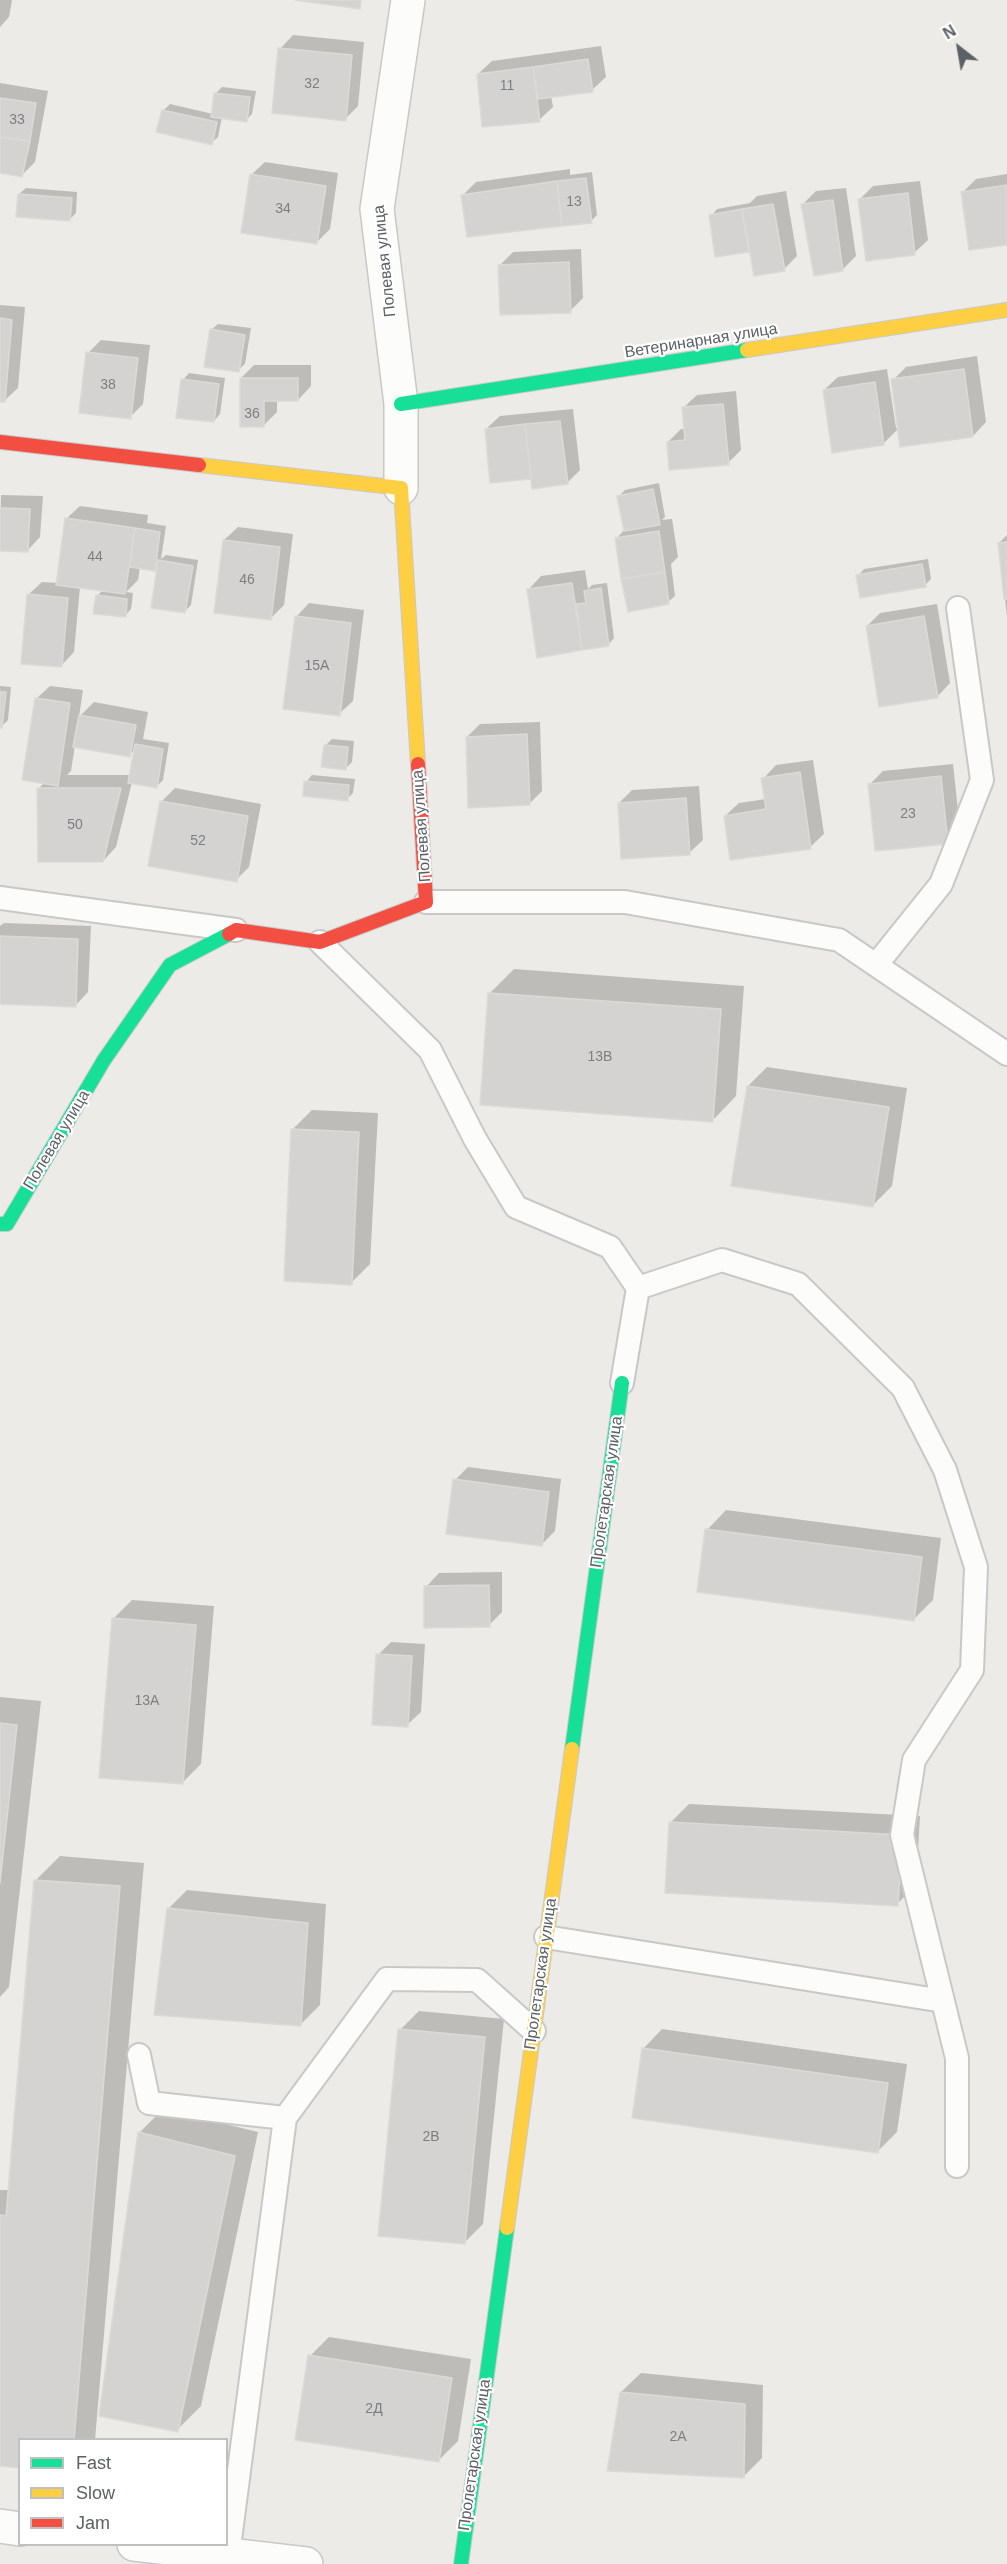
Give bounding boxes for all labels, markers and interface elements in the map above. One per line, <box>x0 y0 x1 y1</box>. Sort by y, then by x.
north arrow <box>929 18 989 78</box>
text: N <box>940 22 959 42</box>
house number: 32 <box>304 76 320 92</box>
house number: 11 <box>500 78 514 94</box>
house number: 33 <box>9 112 25 128</box>
house number: 13 <box>566 194 582 210</box>
house number: 34 <box>275 201 291 217</box>
street label: Полевая улица <box>370 204 400 318</box>
street label: Ветеринарная улица <box>623 319 779 363</box>
house number: 38 <box>100 377 116 393</box>
house number: 36 <box>244 406 260 422</box>
house number: 44 <box>87 549 103 565</box>
house number: 46 <box>239 572 255 588</box>
house number: 15А <box>305 658 329 674</box>
street label: Полевая улица <box>408 769 436 883</box>
house number: 23 <box>900 806 916 822</box>
house number: 50 <box>67 817 83 833</box>
house number: 52 <box>190 833 206 849</box>
house number: 13В <box>588 1049 612 1065</box>
street label: Полевая улица <box>20 1087 94 1193</box>
street label: Пролетарская улица <box>587 1415 627 1569</box>
house number: 13А <box>135 1693 159 1709</box>
street label: Пролетарская улица <box>521 1897 561 2051</box>
house number: 2В <box>422 2129 440 2145</box>
street label: Пролетарская улица <box>455 2378 495 2532</box>
house number: 2Д <box>365 2401 383 2417</box>
house number: 2А <box>669 2429 687 2445</box>
legend <box>18 2438 228 2546</box>
text: Fast <box>76 2453 111 2473</box>
text: Slow <box>76 2483 115 2503</box>
text: Jam <box>76 2513 110 2533</box>

